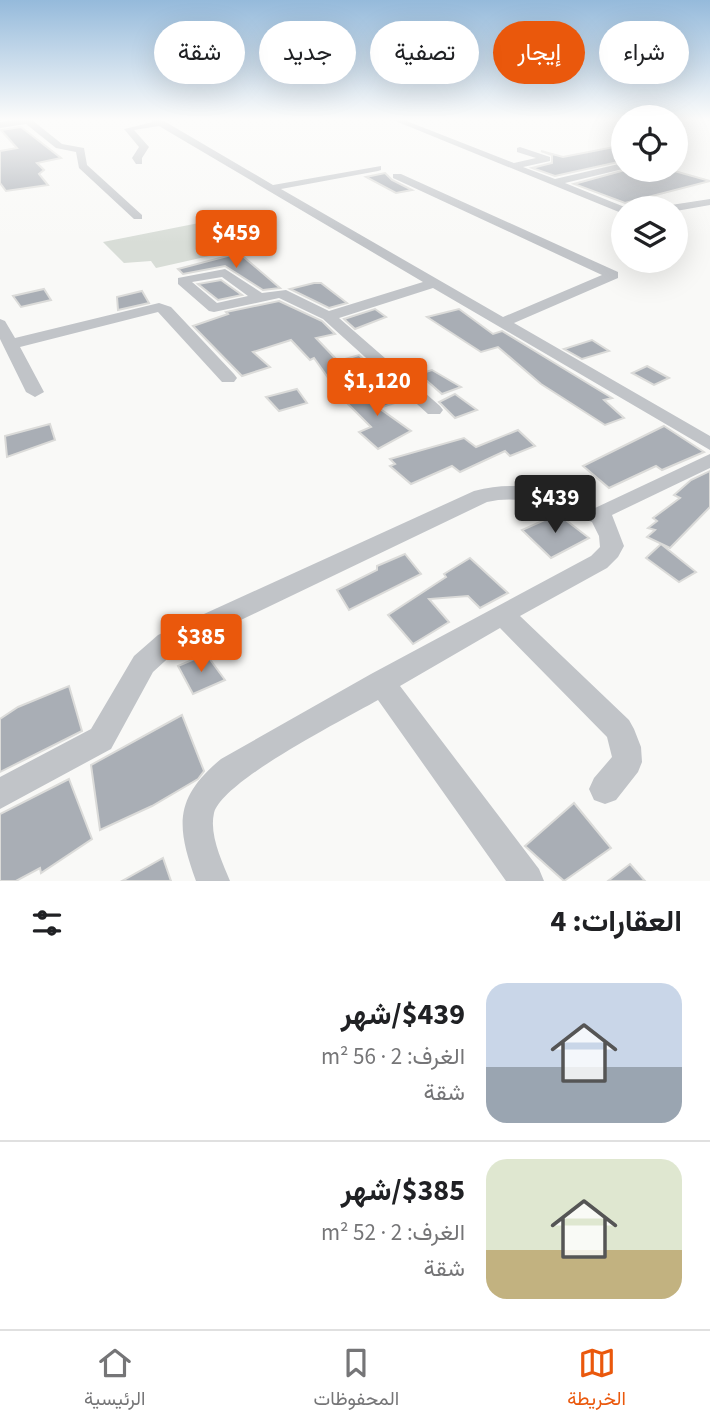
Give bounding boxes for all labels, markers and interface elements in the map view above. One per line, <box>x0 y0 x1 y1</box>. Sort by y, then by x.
chip: شقة <box>154 21 245 84</box>
chip: جديد <box>259 21 356 84</box>
chip: تصفية <box>370 21 479 84</box>
chip: إيجار <box>493 21 585 84</box>
chip: شراء <box>599 21 689 84</box>
map controls <box>611 105 688 273</box>
button: locate <box>611 105 688 182</box>
button: layers <box>611 196 688 273</box>
pin: $459 <box>195 210 277 270</box>
text: $459 <box>212 216 260 249</box>
pin: $1,120 <box>320 358 434 418</box>
text: $1,120 <box>343 364 411 397</box>
pin: $439 <box>514 476 596 535</box>
text: $439 <box>531 481 579 514</box>
pin: $385 <box>160 614 242 674</box>
text: $385 <box>177 620 225 653</box>
text: العقارات: 4 <box>551 900 682 943</box>
icon: filters <box>28 904 66 942</box>
text: $439/شهر <box>341 993 465 1036</box>
icon: home <box>542 1011 626 1095</box>
text: الغرف: 2 · 56 m² <box>321 1040 465 1073</box>
text: شقة <box>423 1076 465 1109</box>
text: $385/شهر <box>341 1169 465 1212</box>
icon: home <box>542 1187 626 1271</box>
text: الغرف: 2 · 52 m² <box>321 1216 465 1249</box>
text: شقة <box>423 1252 465 1285</box>
tab: الرئيسية <box>84 1344 145 1415</box>
tab: المحفوظات <box>314 1344 399 1415</box>
tab: الخريطة <box>567 1344 626 1415</box>

